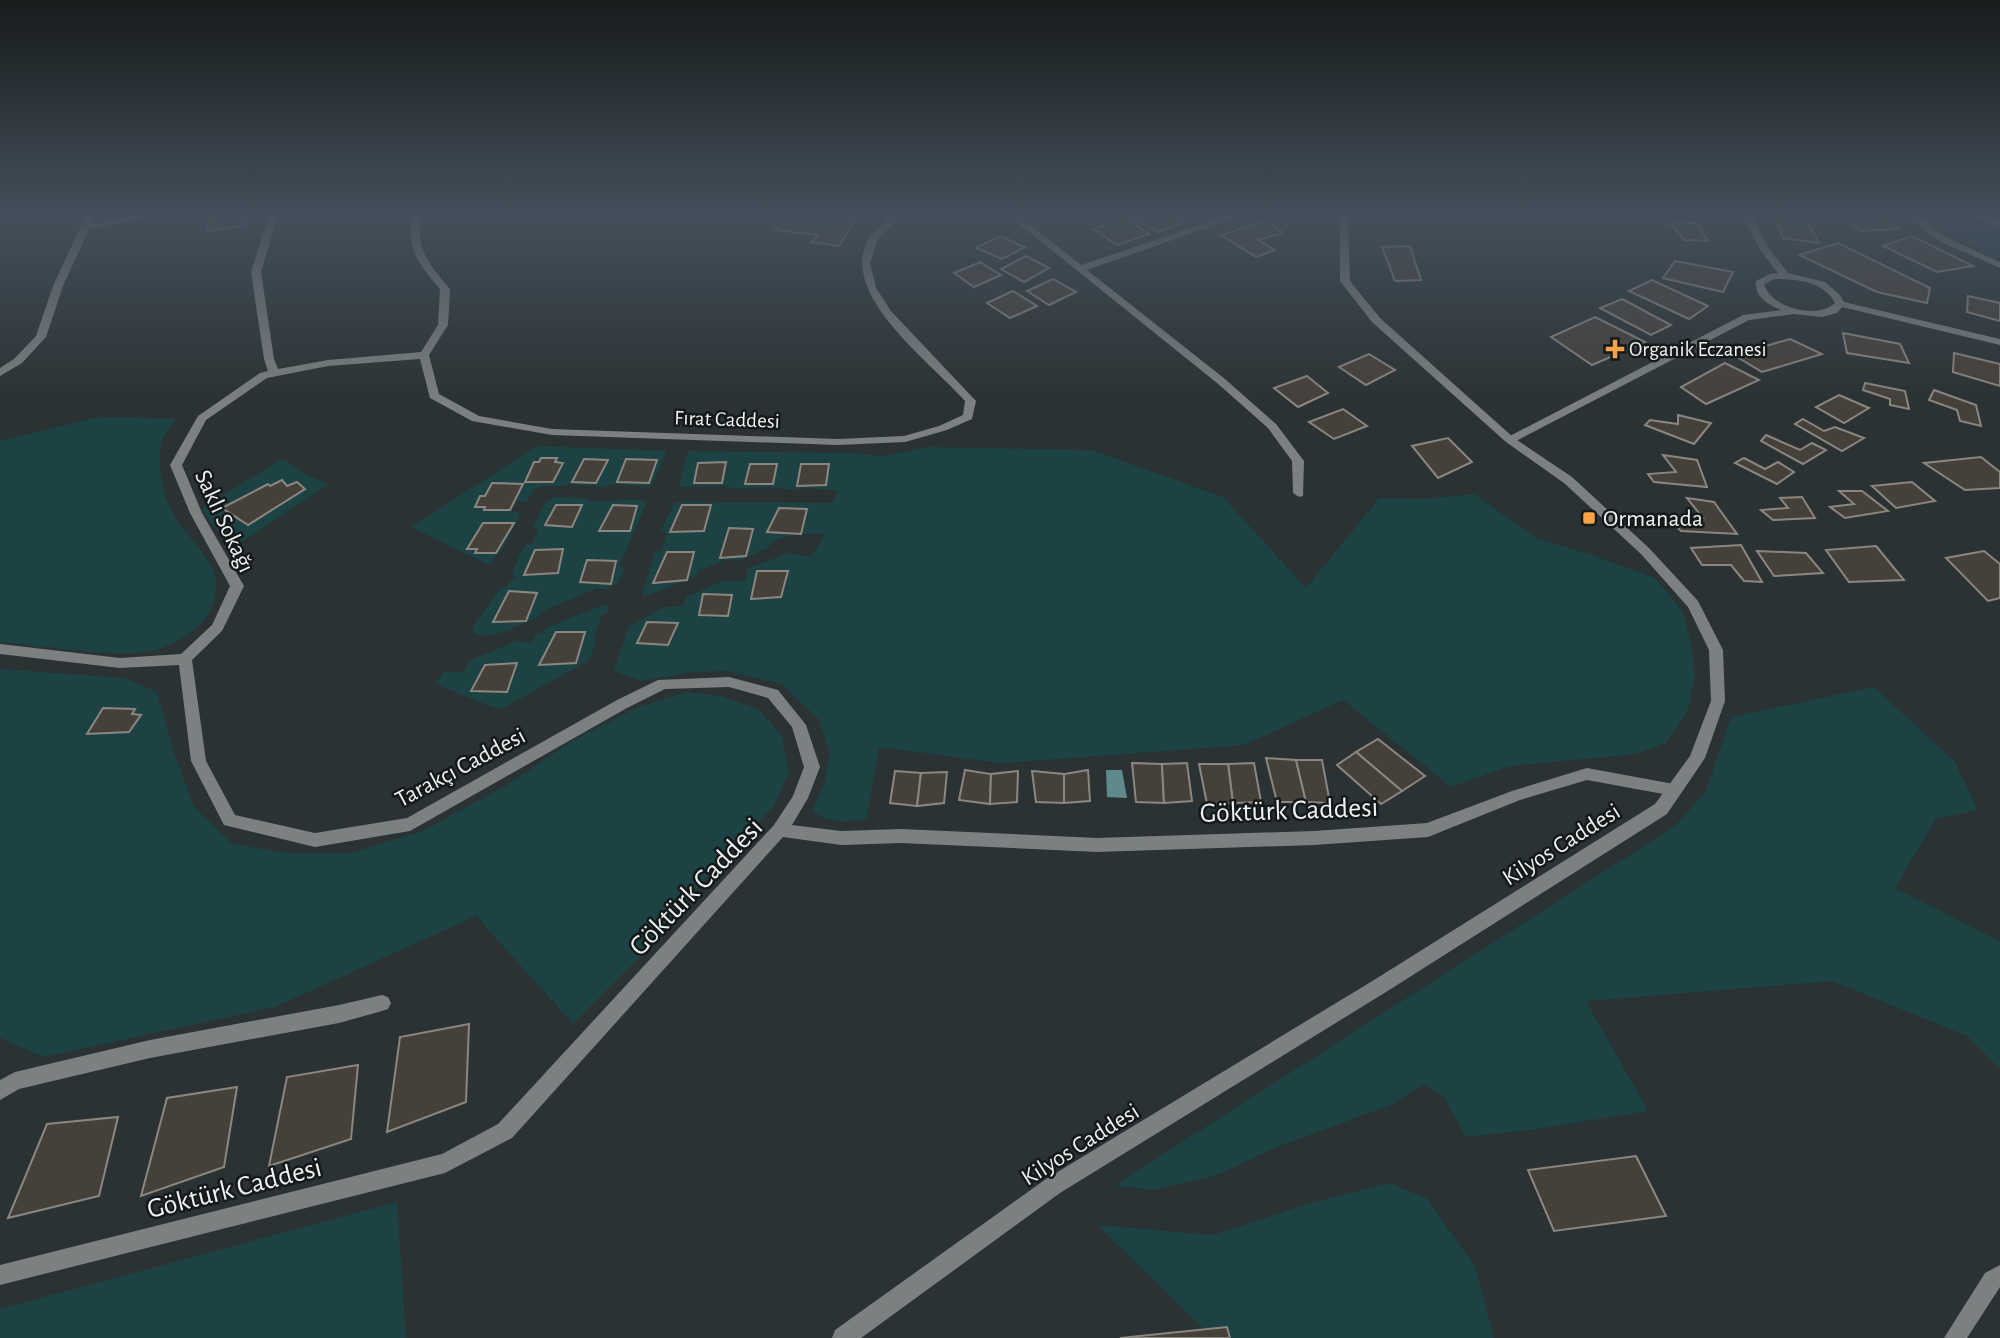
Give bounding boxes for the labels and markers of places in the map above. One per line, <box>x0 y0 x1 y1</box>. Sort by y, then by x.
place label: Organik Eczanesi <box>1629 339 1767 360</box>
marker: Organik Eczanesi <box>1607 341 1623 357</box>
place label: Ormanada <box>1603 507 1703 531</box>
marker: Ormanada <box>1581 510 1597 526</box>

